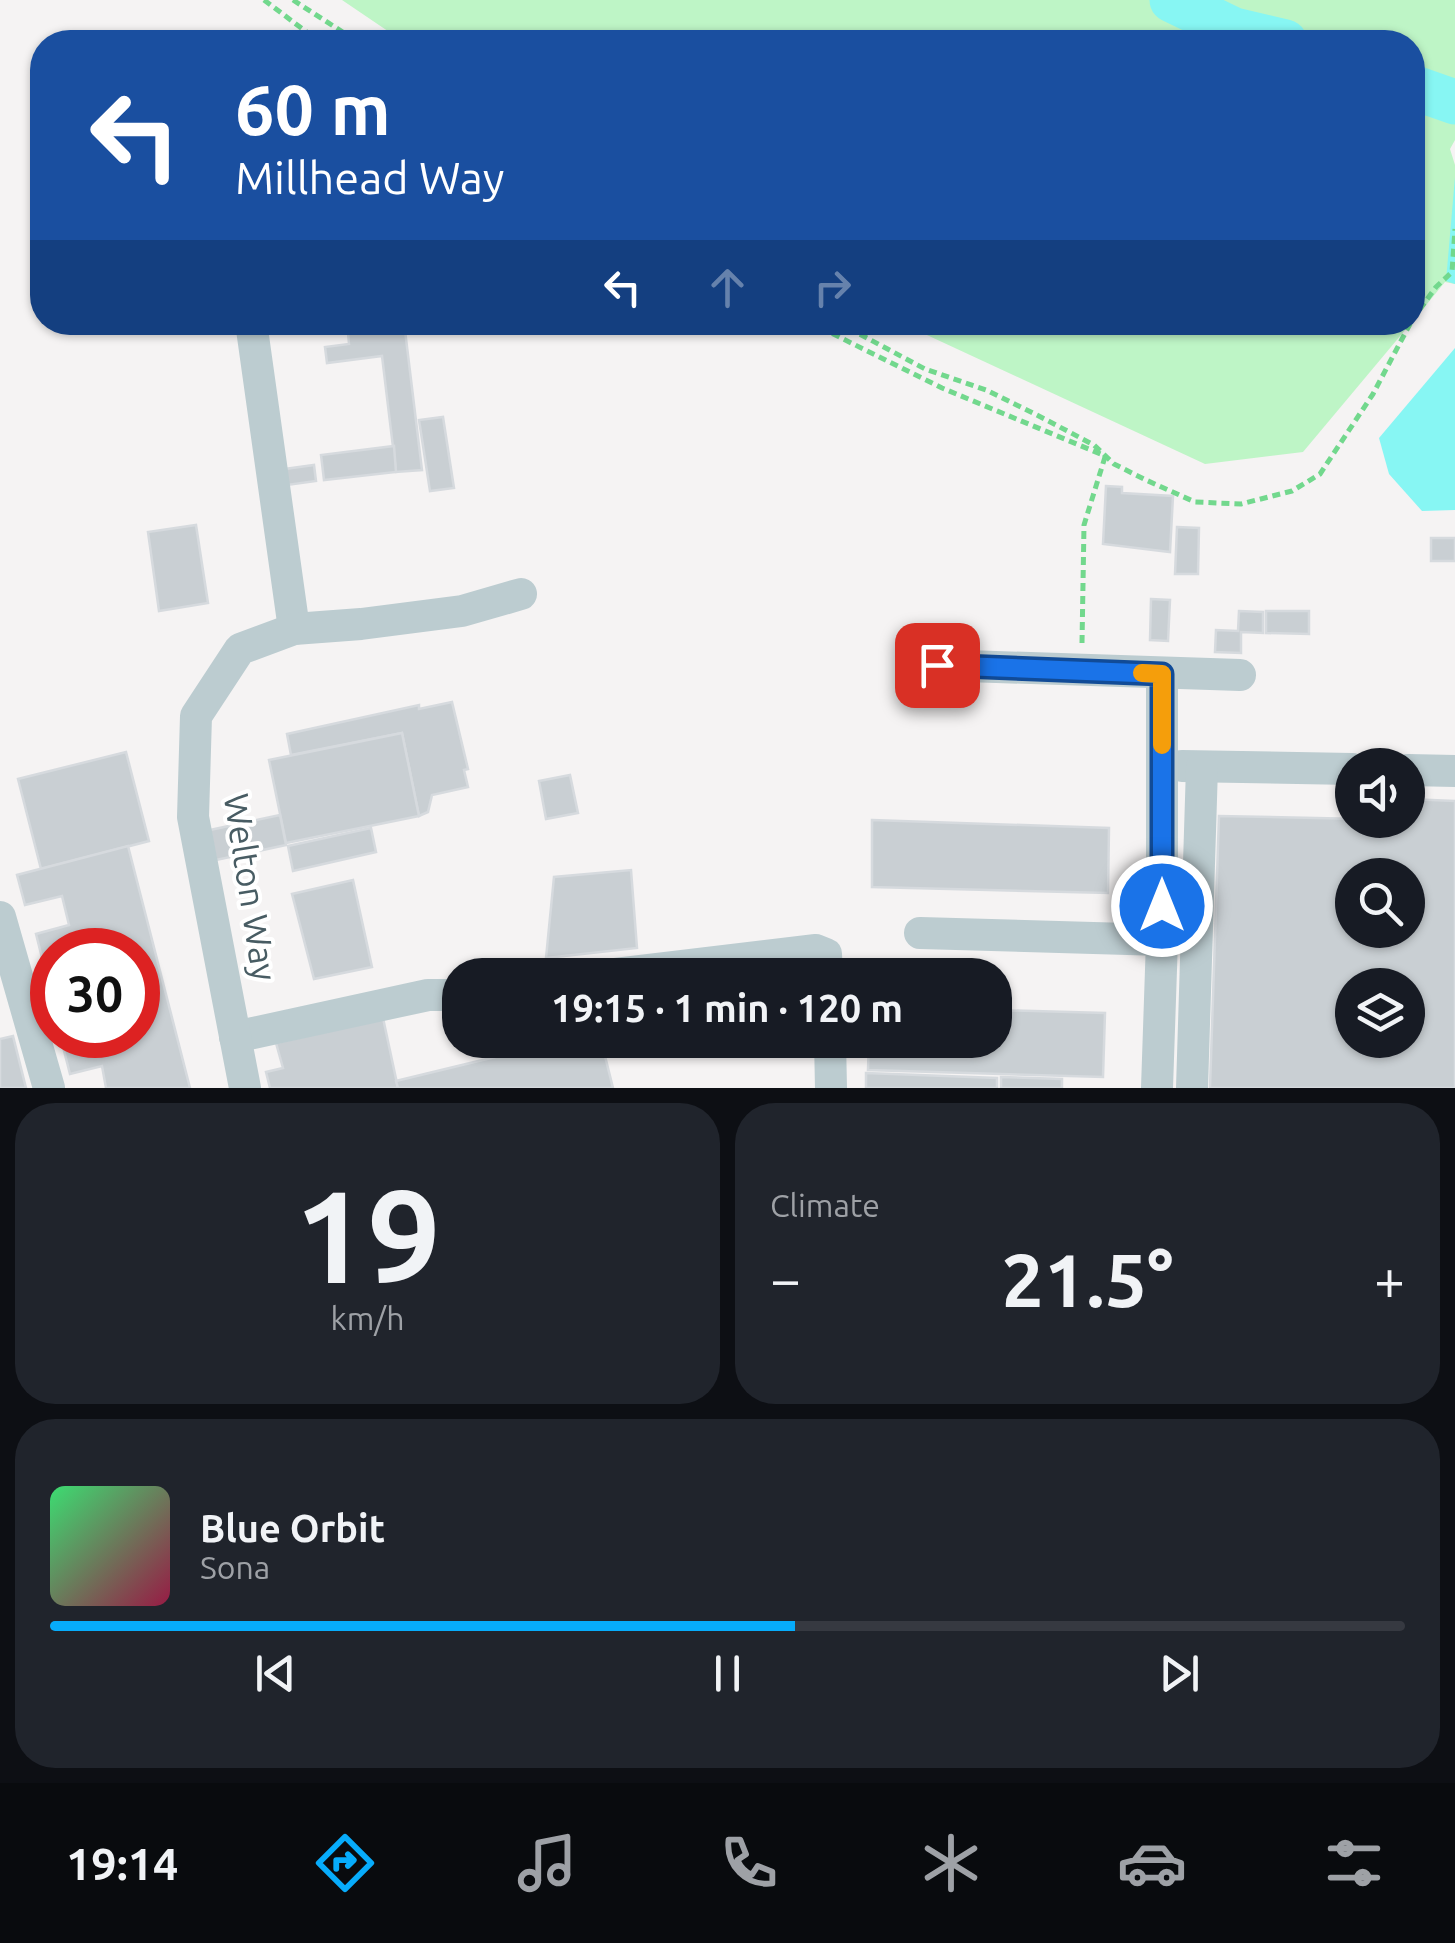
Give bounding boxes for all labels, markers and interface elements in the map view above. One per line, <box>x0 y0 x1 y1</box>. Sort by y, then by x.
icon: left <box>70 70 200 200</box>
text: 60 m <box>235 70 391 148</box>
text: Millhead Way <box>235 152 504 203</box>
icon: left <box>595 260 650 315</box>
icon: ahead <box>700 260 755 315</box>
icon: right <box>805 260 860 315</box>
pin <box>895 623 980 708</box>
icon: arrive <box>910 638 965 693</box>
map controls <box>1335 748 1425 1058</box>
button: sound <box>1335 748 1425 838</box>
street label: Welton Way <box>216 791 286 984</box>
position arrow <box>1110 854 1214 958</box>
button: search <box>1335 858 1425 948</box>
speed limit sign: 30 <box>30 928 160 1058</box>
button: layers <box>1335 968 1425 1058</box>
text: 19:15 · 1 min · 120 m <box>551 987 903 1029</box>
text: 19 <box>294 1162 441 1308</box>
text: Climate <box>770 1187 880 1223</box>
text: 21.5° <box>1002 1237 1173 1321</box>
text: − <box>770 1248 801 1309</box>
text: + <box>1374 1248 1405 1309</box>
text: km/h <box>331 1300 404 1336</box>
text: Blue Orbit <box>200 1507 385 1549</box>
text: Sona <box>200 1549 270 1585</box>
icon: previous <box>248 1646 303 1701</box>
icon: pause <box>700 1646 755 1701</box>
icon: next <box>1152 1646 1207 1701</box>
icon: directions <box>310 1828 380 1898</box>
icon: music <box>512 1828 582 1898</box>
icon: phone <box>714 1828 784 1898</box>
icon: climate <box>916 1828 986 1898</box>
icon: car <box>1117 1828 1187 1898</box>
icon: filters <box>1319 1828 1389 1898</box>
text: 19:14 <box>66 1838 178 1889</box>

